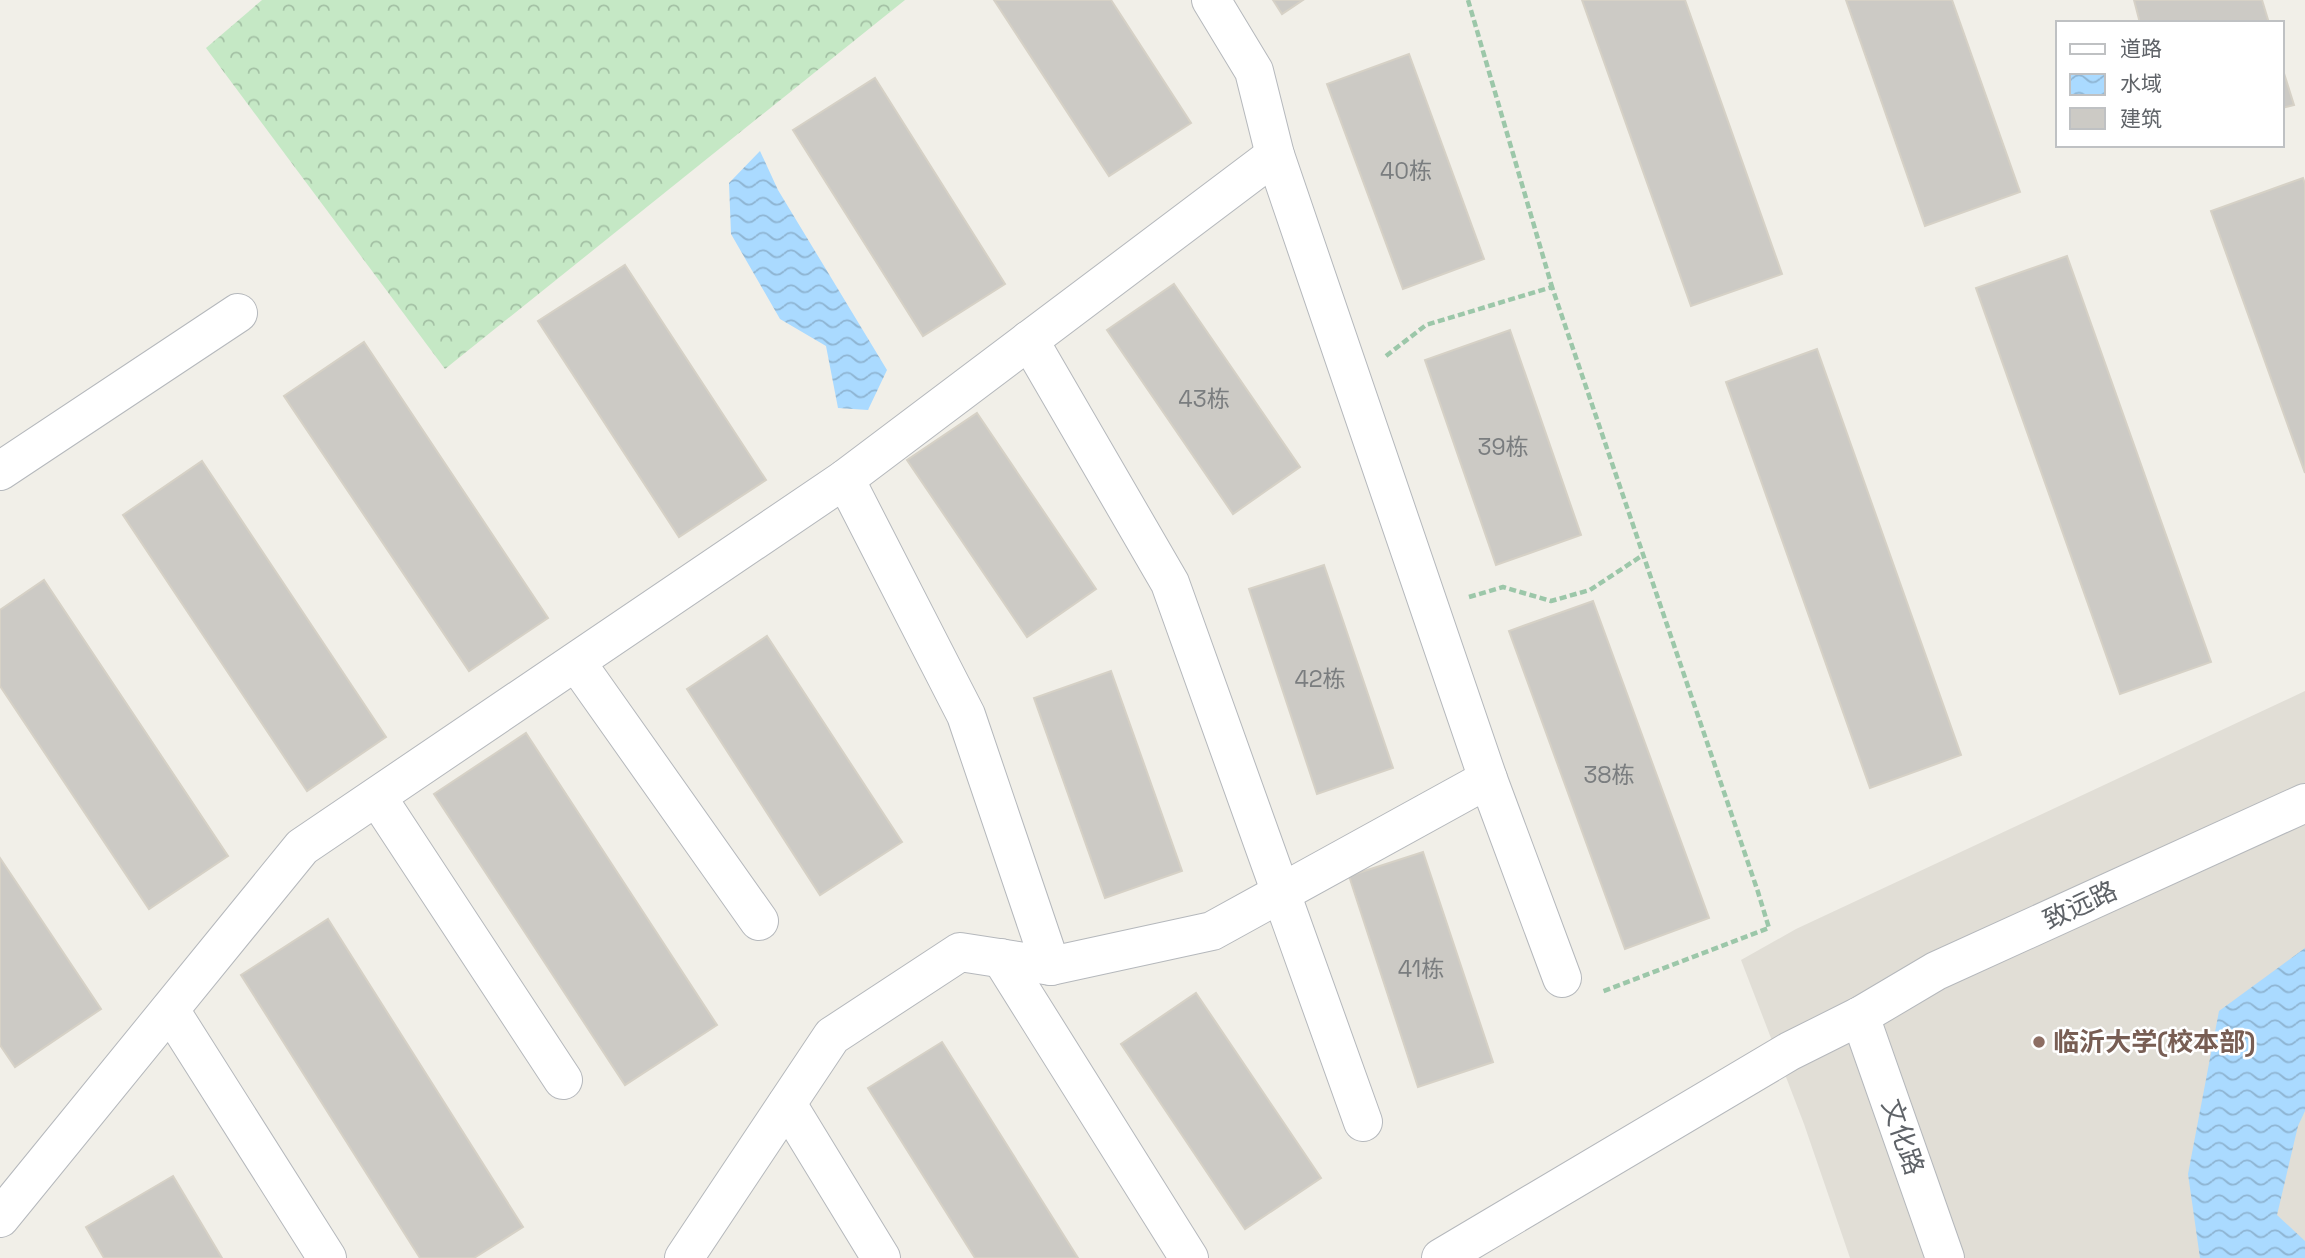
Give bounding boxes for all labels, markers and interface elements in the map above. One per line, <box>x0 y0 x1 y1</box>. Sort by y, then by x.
legend <box>2056 21 2284 147</box>
text: 道路 <box>2120 35 2162 62</box>
text: 水域 <box>2120 70 2162 97</box>
text: 建筑 <box>2120 105 2162 132</box>
house number: 40栋 <box>1380 156 1432 186</box>
house number: 43栋 <box>1178 384 1230 414</box>
house number: 39栋 <box>1478 432 1528 462</box>
house number: 42栋 <box>1294 664 1346 694</box>
house number: 38栋 <box>1583 760 1635 790</box>
street label: 致远路 <box>2037 873 2123 937</box>
house number: 41栋 <box>1398 954 1444 984</box>
place label: 临沂大学(校本部) <box>2053 1025 2256 1059</box>
marker: 临沂大学(校本部) <box>2031 1034 2047 1050</box>
street label: 文化路 <box>1874 1095 1932 1179</box>

